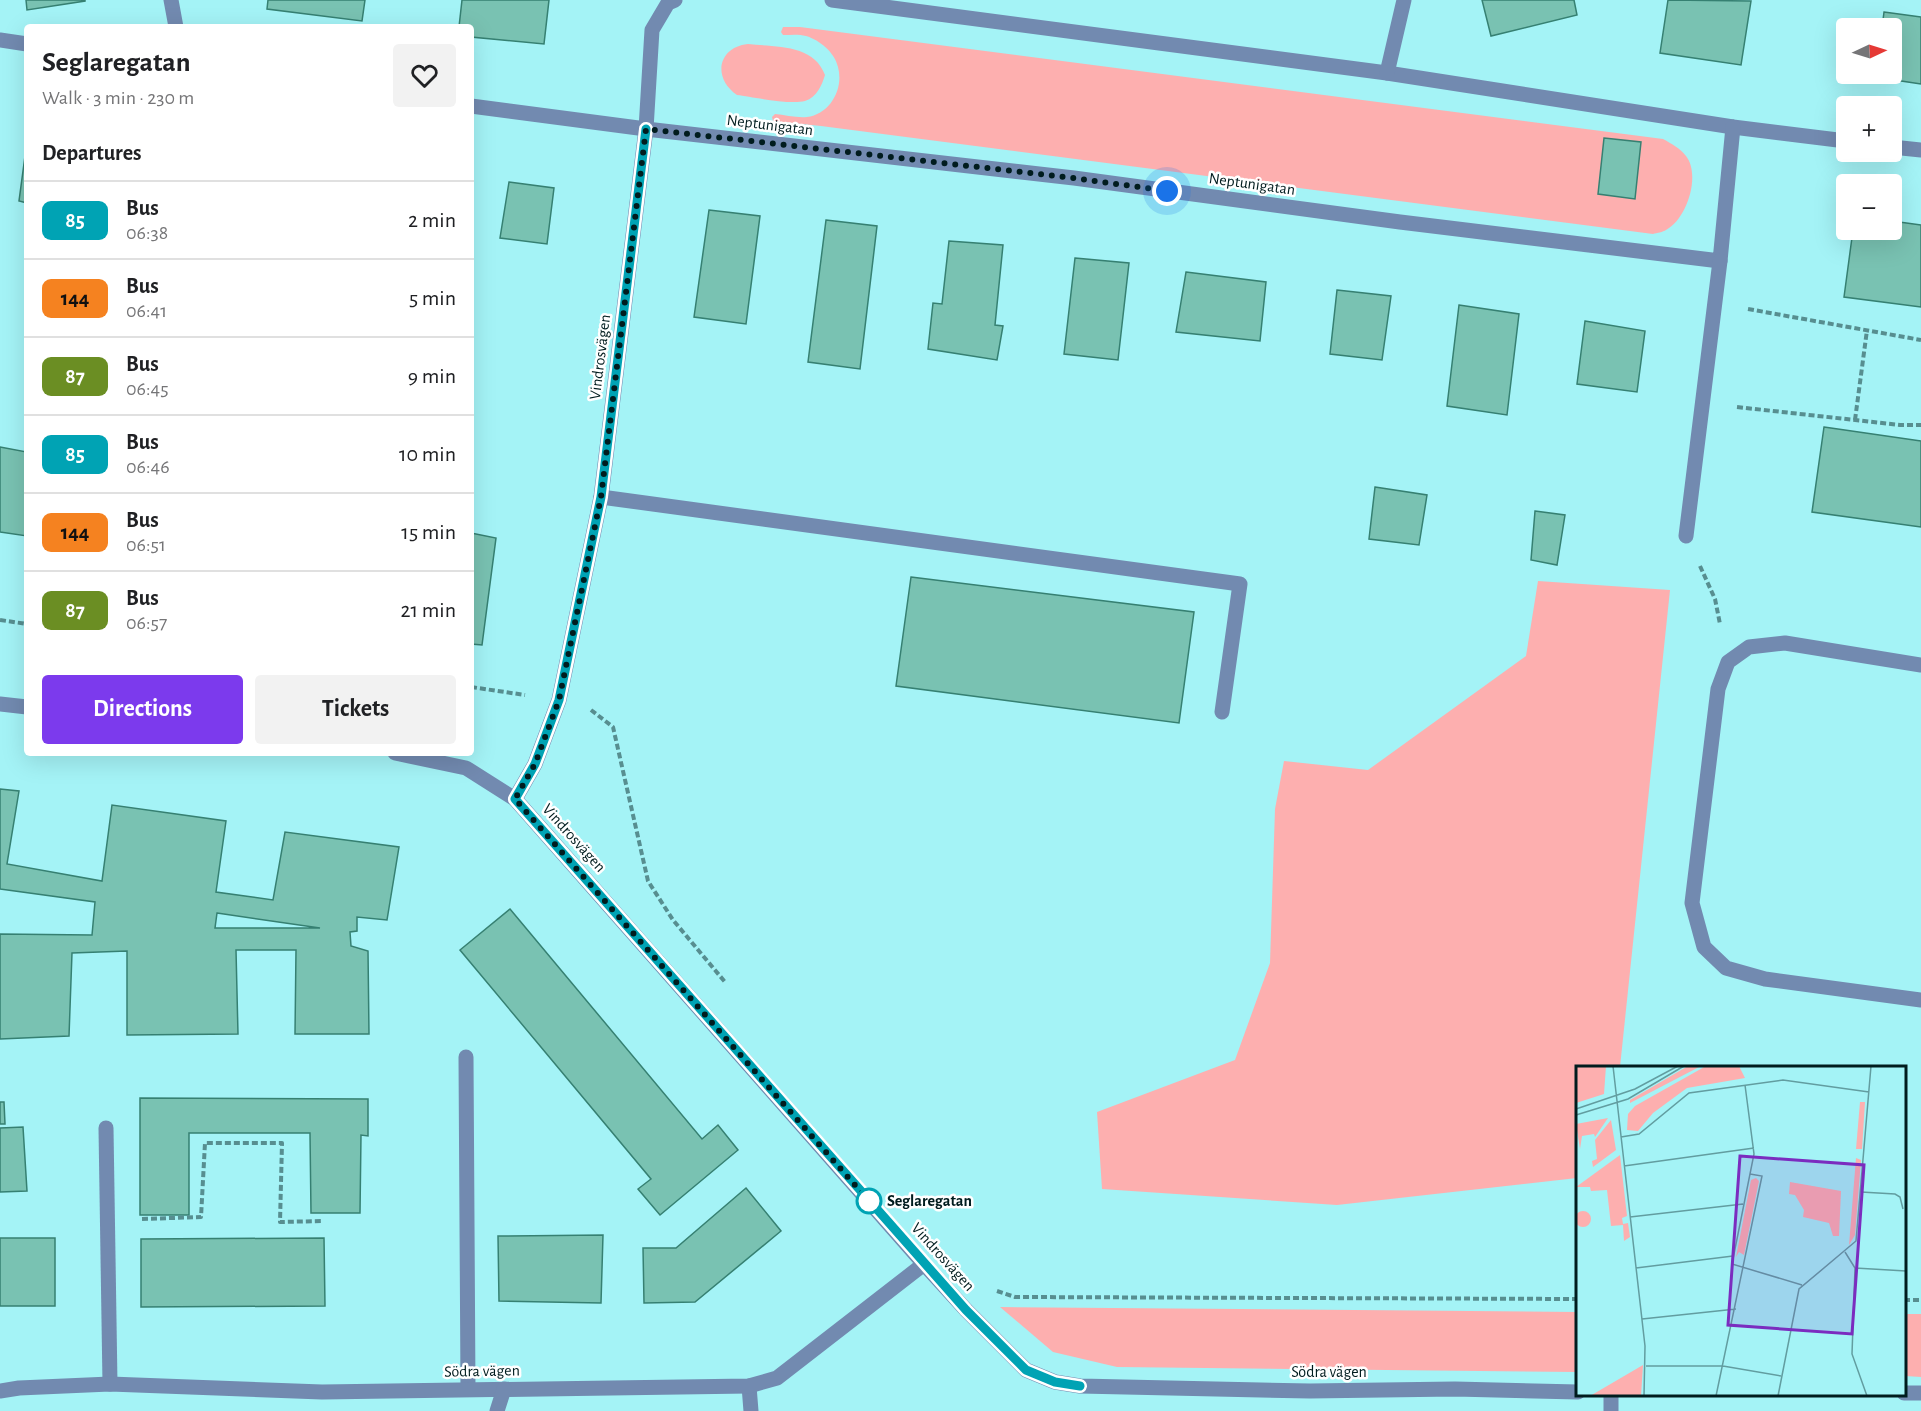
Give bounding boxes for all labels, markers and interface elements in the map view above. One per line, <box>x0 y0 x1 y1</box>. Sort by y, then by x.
north arrow <box>1836 18 1902 84</box>
map controls <box>1836 18 1902 240</box>
button: heart <box>393 44 456 107</box>
text: Seglaregatan <box>42 49 191 77</box>
text: Walk · 3 min · 230 m <box>42 88 194 108</box>
button: + <box>1836 96 1902 162</box>
street label: Neptunigatan <box>726 112 814 138</box>
text: Departures <box>42 142 142 164</box>
street label: Neptunigatan <box>1208 170 1296 198</box>
button: − <box>1836 174 1902 240</box>
your location <box>1152 176 1182 206</box>
text: Bus <box>126 197 159 219</box>
text: 2 min <box>408 209 456 231</box>
text: 85 <box>65 210 85 231</box>
text: 06:38 <box>126 223 168 243</box>
text: Bus <box>126 275 159 297</box>
text: 5 min <box>409 287 456 309</box>
text: 144 <box>61 288 89 309</box>
text: 06:41 <box>126 301 167 321</box>
street label: Vindrosvägen <box>587 313 613 401</box>
text: Bus <box>126 353 159 375</box>
text: 9 min <box>408 365 456 387</box>
text: 87 <box>65 366 85 387</box>
text: 06:45 <box>126 379 169 399</box>
text: Bus <box>126 431 159 453</box>
text: 10 min <box>399 443 456 465</box>
text: 85 <box>65 444 85 465</box>
text: 06:46 <box>126 457 170 477</box>
text: Bus <box>126 509 159 531</box>
text: 15 min <box>401 521 456 543</box>
text: 144 <box>61 522 89 543</box>
text: 06:51 <box>126 535 166 555</box>
text: Bus <box>126 587 159 609</box>
text: 21 min <box>401 599 456 621</box>
text: 87 <box>65 600 85 621</box>
text: 06:57 <box>126 613 167 633</box>
button: Directions <box>42 675 243 744</box>
button: Tickets <box>255 675 456 744</box>
street label: Vindrosvägen <box>539 801 609 875</box>
inset map <box>1576 1066 1906 1396</box>
marker: Seglaregatan <box>856 1188 882 1214</box>
place label: Seglaregatan <box>887 1193 972 1209</box>
street label: Vindrosvägen <box>908 1220 978 1294</box>
street label: Södra vägen <box>444 1362 520 1380</box>
street label: Södra vägen <box>1291 1364 1367 1380</box>

